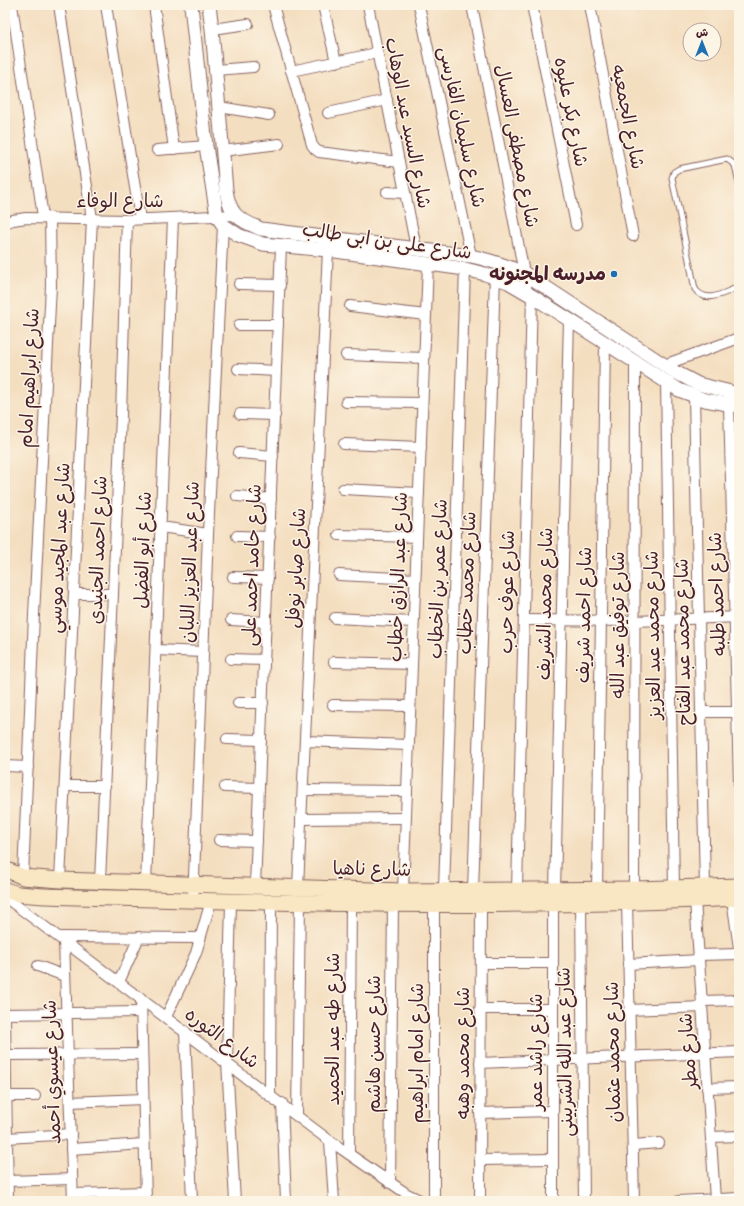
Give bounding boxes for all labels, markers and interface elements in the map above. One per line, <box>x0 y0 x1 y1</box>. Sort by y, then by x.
north arrow <box>682 22 722 62</box>
text: ش <box>696 25 708 39</box>
street label: شارع السيد عبد الوهاب <box>379 35 436 211</box>
street label: شارع سليمان الفارسى <box>432 44 491 210</box>
street label: شارع بكر عليوه <box>548 55 593 169</box>
street label: شارع مصطفى العسال <box>488 62 545 230</box>
street label: شارع الجمعيه <box>605 63 650 172</box>
street label: شارع الوفاء <box>76 189 164 214</box>
street label: شارع على بن ابى طالب <box>300 217 473 266</box>
place label: مدرسه المجنونه <box>489 262 606 286</box>
marker: مدرسه المجنونه <box>609 269 619 279</box>
street label: شارع ابراهيم امام <box>13 307 47 449</box>
street label: شارع عبد المجيد موسي <box>43 462 79 634</box>
street label: شارع احمد الجنيدى <box>83 475 114 625</box>
street label: شارع عبد العزيز اللبان <box>175 481 206 643</box>
street label: شارع حامد احمد على <box>237 483 268 647</box>
street label: شارع أبو الفضل <box>129 491 158 609</box>
street label: شارع عبد الرازق خطاب <box>383 492 414 663</box>
street label: شارع عمر بن الخطاب <box>423 498 454 660</box>
street label: شارع صابر نوفل <box>281 507 312 629</box>
street label: شارع محمد خطاب <box>453 511 482 655</box>
street label: شارع محمد الشريف <box>532 527 559 681</box>
street label: شارع عوف حرب <box>494 530 521 654</box>
street label: شارع احمد طلبه <box>703 532 732 656</box>
street label: شارع احمد شريف <box>571 546 598 684</box>
street label: شارع محمد عبد العزيز <box>640 550 668 722</box>
street label: شارع توفيق عبد الله <box>606 551 631 699</box>
street label: شارع محمد عبد الفتاح <box>670 558 697 726</box>
street label: شارع ناهيا <box>332 856 412 883</box>
street label: شارع طه عبد الحميد <box>321 953 346 1105</box>
street label: شارع عبد الله الشربينى <box>552 967 579 1137</box>
street label: شارع حسن هاشم <box>362 975 388 1113</box>
street label: شارع محمد عثمان <box>600 981 627 1123</box>
street label: شارع امام ابراهيم <box>405 983 431 1123</box>
street label: شارع محمد وهبه <box>451 987 476 1119</box>
street label: شارع راشد عمر <box>524 993 549 1113</box>
street label: شارع عيسوي أحمد <box>37 999 69 1145</box>
street label: شارع الثوره <box>179 1002 264 1075</box>
street label: شارع مطر <box>673 1012 704 1092</box>

